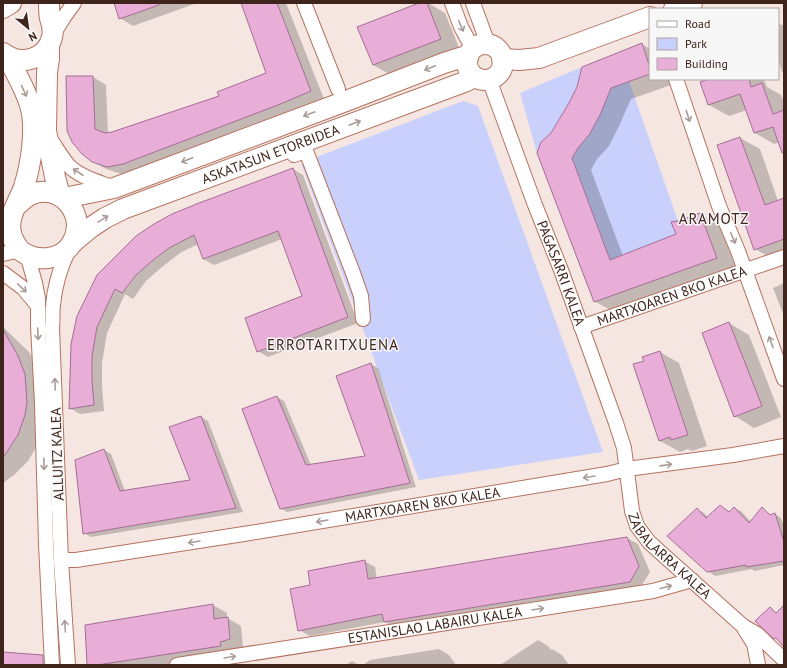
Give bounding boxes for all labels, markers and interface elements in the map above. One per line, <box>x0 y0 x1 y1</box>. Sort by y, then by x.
north arrow <box>8 8 48 48</box>
legend <box>649 8 779 80</box>
text: Road <box>685 16 710 31</box>
one-way arrow <box>458 20 465 32</box>
text: N <box>26 29 39 45</box>
text: Park <box>685 36 707 51</box>
text: Building <box>685 56 728 71</box>
one-way arrow <box>425 64 437 72</box>
one-way arrow <box>21 84 29 96</box>
one-way arrow <box>685 109 692 122</box>
one-way arrow <box>303 111 315 119</box>
one-way arrow <box>349 119 361 127</box>
street label: ASKATASUN ETORBIDEA <box>199 120 343 188</box>
one-way arrow <box>182 157 194 165</box>
one-way arrow <box>73 168 84 176</box>
district label: ARAMOTZ <box>679 209 749 228</box>
one-way arrow <box>97 215 109 223</box>
street label: PAGASARRI KALEA <box>533 218 589 329</box>
one-way arrow <box>729 232 737 244</box>
street label: MARTXOAREN 8KO KALEA <box>595 261 749 330</box>
one-way arrow <box>17 283 27 293</box>
one-way arrow <box>34 327 42 340</box>
district label: ERROTARITXUENA <box>267 335 399 354</box>
one-way arrow <box>766 336 774 348</box>
one-way arrow <box>51 378 58 391</box>
street label: ALLUITZ KALEA <box>46 406 68 501</box>
one-way arrow <box>40 457 47 470</box>
one-way arrow <box>659 461 672 469</box>
one-way arrow <box>583 473 596 481</box>
street label: MARTXOAREN 8KO KALEA <box>344 483 502 526</box>
street label: ZABALARRA KALEA <box>624 510 716 603</box>
one-way arrow <box>316 517 329 525</box>
one-way arrow <box>188 538 201 546</box>
one-way arrow <box>659 583 672 591</box>
street label: ESTANISLAO LABAIRU KALEA <box>347 602 524 647</box>
one-way arrow <box>531 605 544 613</box>
one-way arrow <box>62 620 69 633</box>
one-way arrow <box>223 653 236 661</box>

